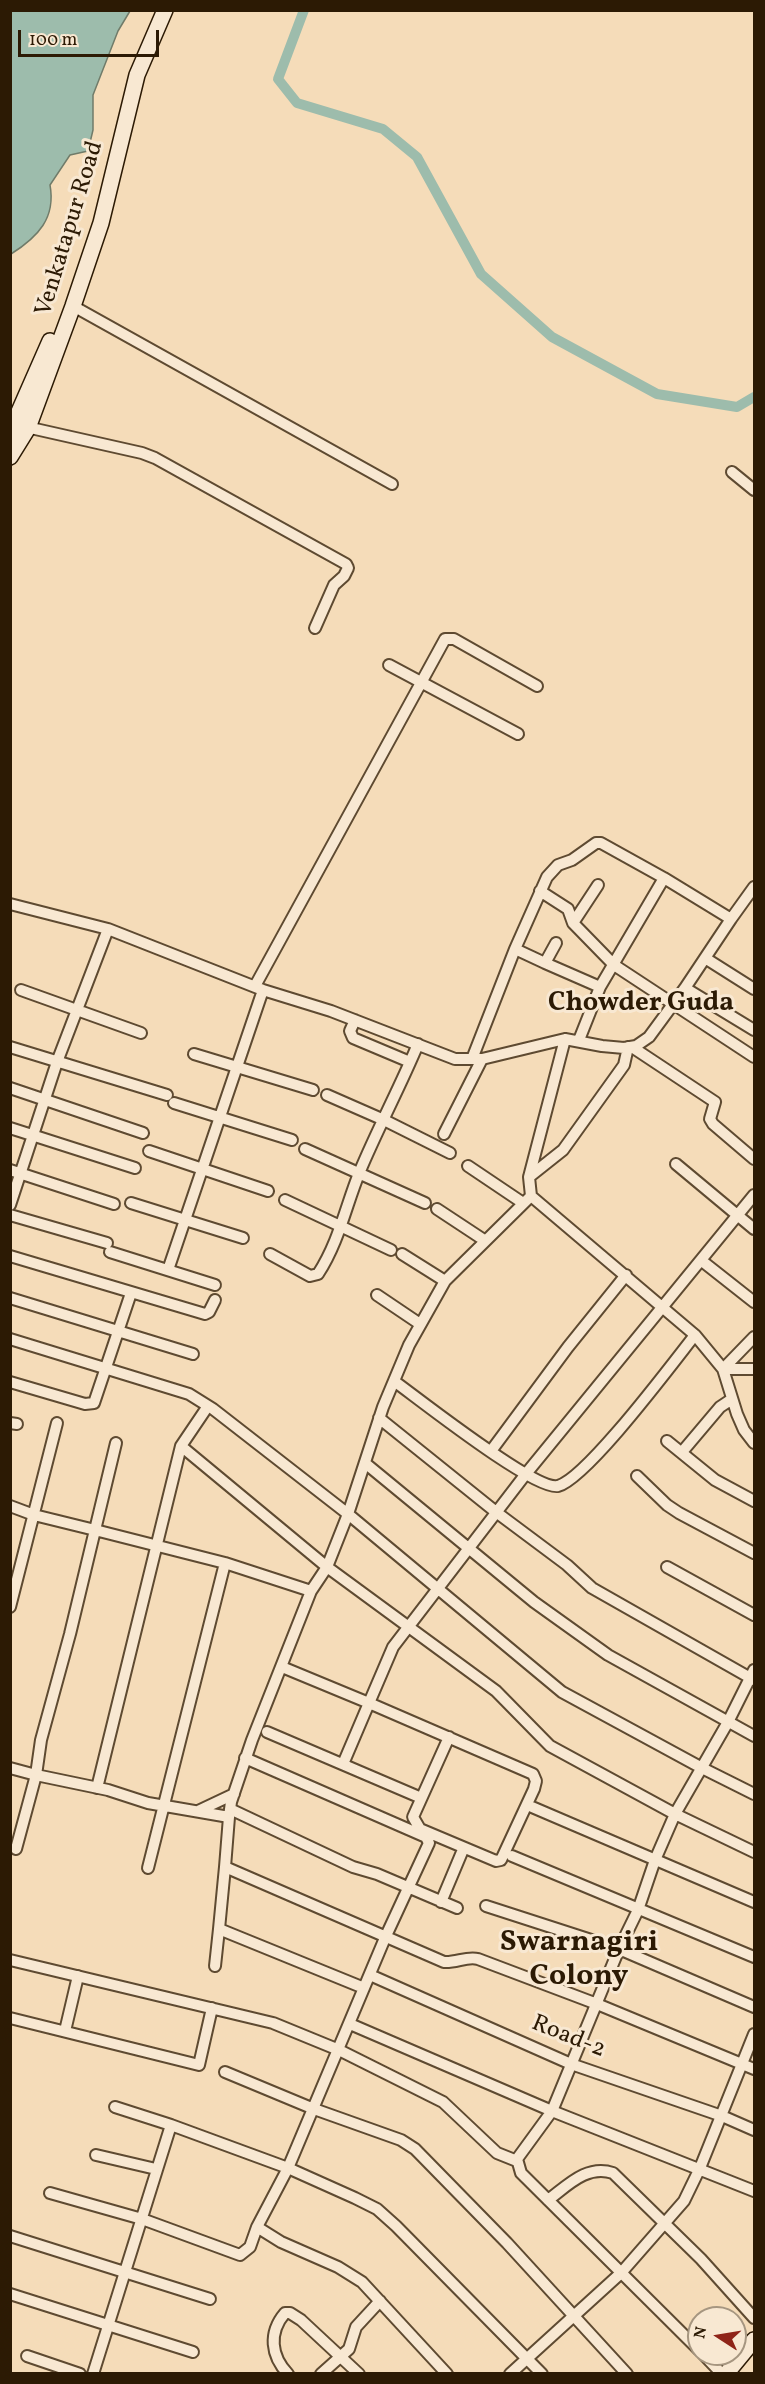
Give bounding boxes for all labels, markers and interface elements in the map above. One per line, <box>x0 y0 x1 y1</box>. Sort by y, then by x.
scale bar <box>21 18 162 56</box>
text: 100 m <box>29 28 78 53</box>
street label: Venkatapur Road <box>31 138 111 320</box>
district label: Chowder Guda <box>548 989 734 1021</box>
district label: Swarnagiri Colony <box>500 1926 658 1996</box>
street label: Road-2 <box>527 2010 609 2066</box>
north arrow <box>687 2306 747 2366</box>
text: N <box>689 2325 713 2341</box>

